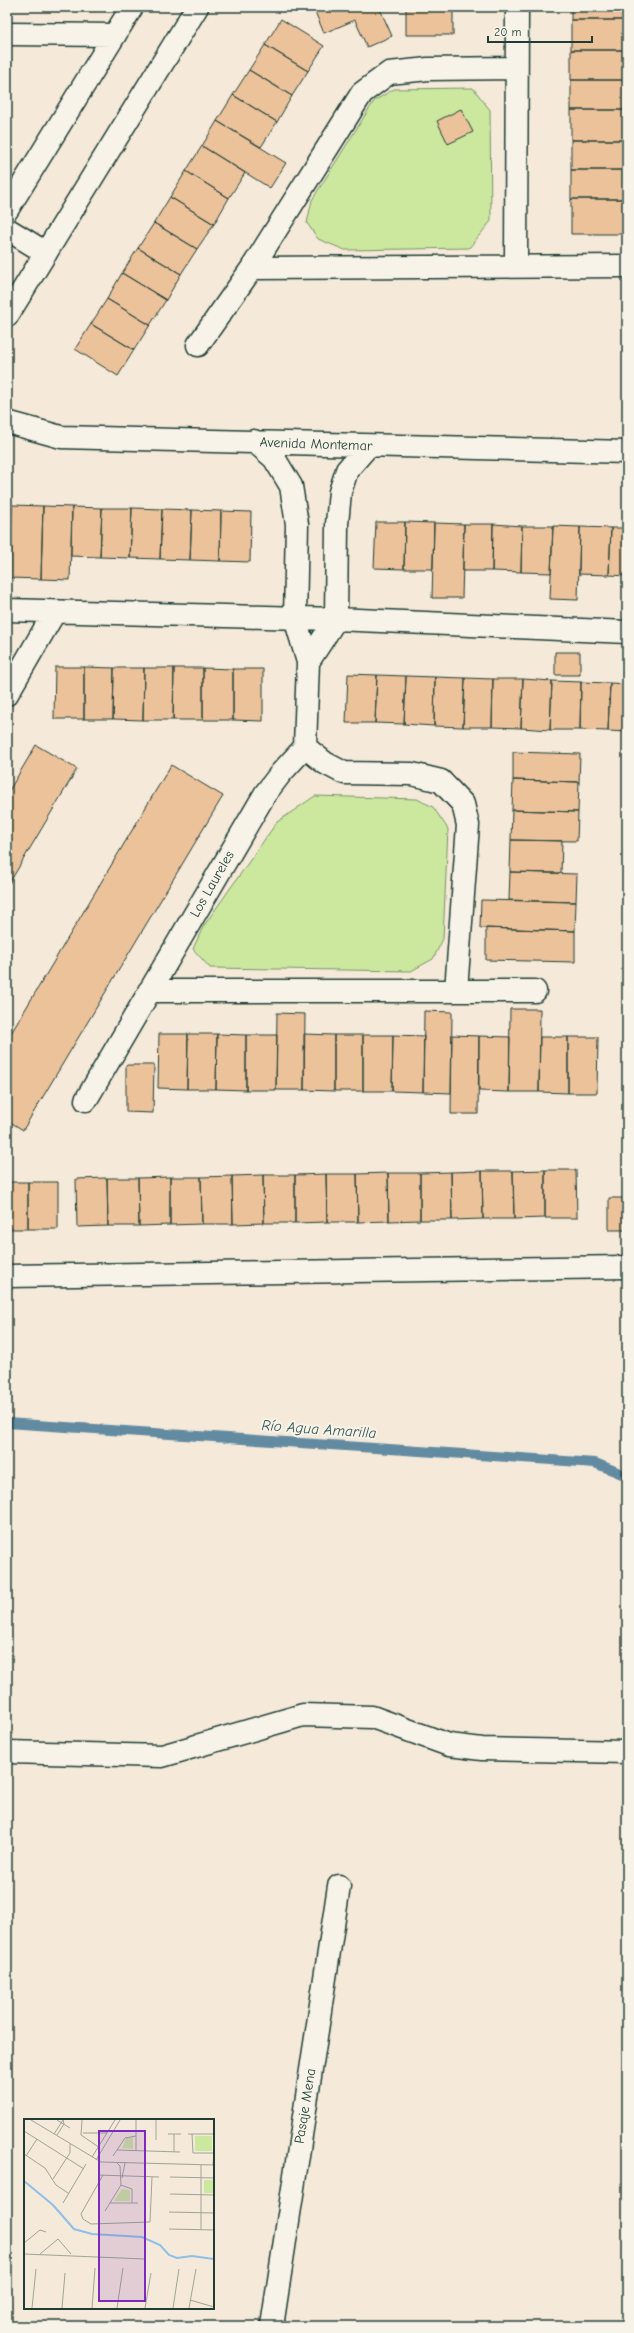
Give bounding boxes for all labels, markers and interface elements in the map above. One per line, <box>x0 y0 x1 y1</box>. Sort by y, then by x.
scale bar <box>488 18 592 44</box>
text: 20 m <box>494 25 522 39</box>
street label: Avenida Montemar <box>259 434 373 454</box>
street label: Los Laureles <box>186 848 238 920</box>
water label: Río Agua Amarilla <box>261 1416 377 1442</box>
street label: Pasaje Mena <box>291 2067 319 2145</box>
inset map <box>24 2119 214 2309</box>

